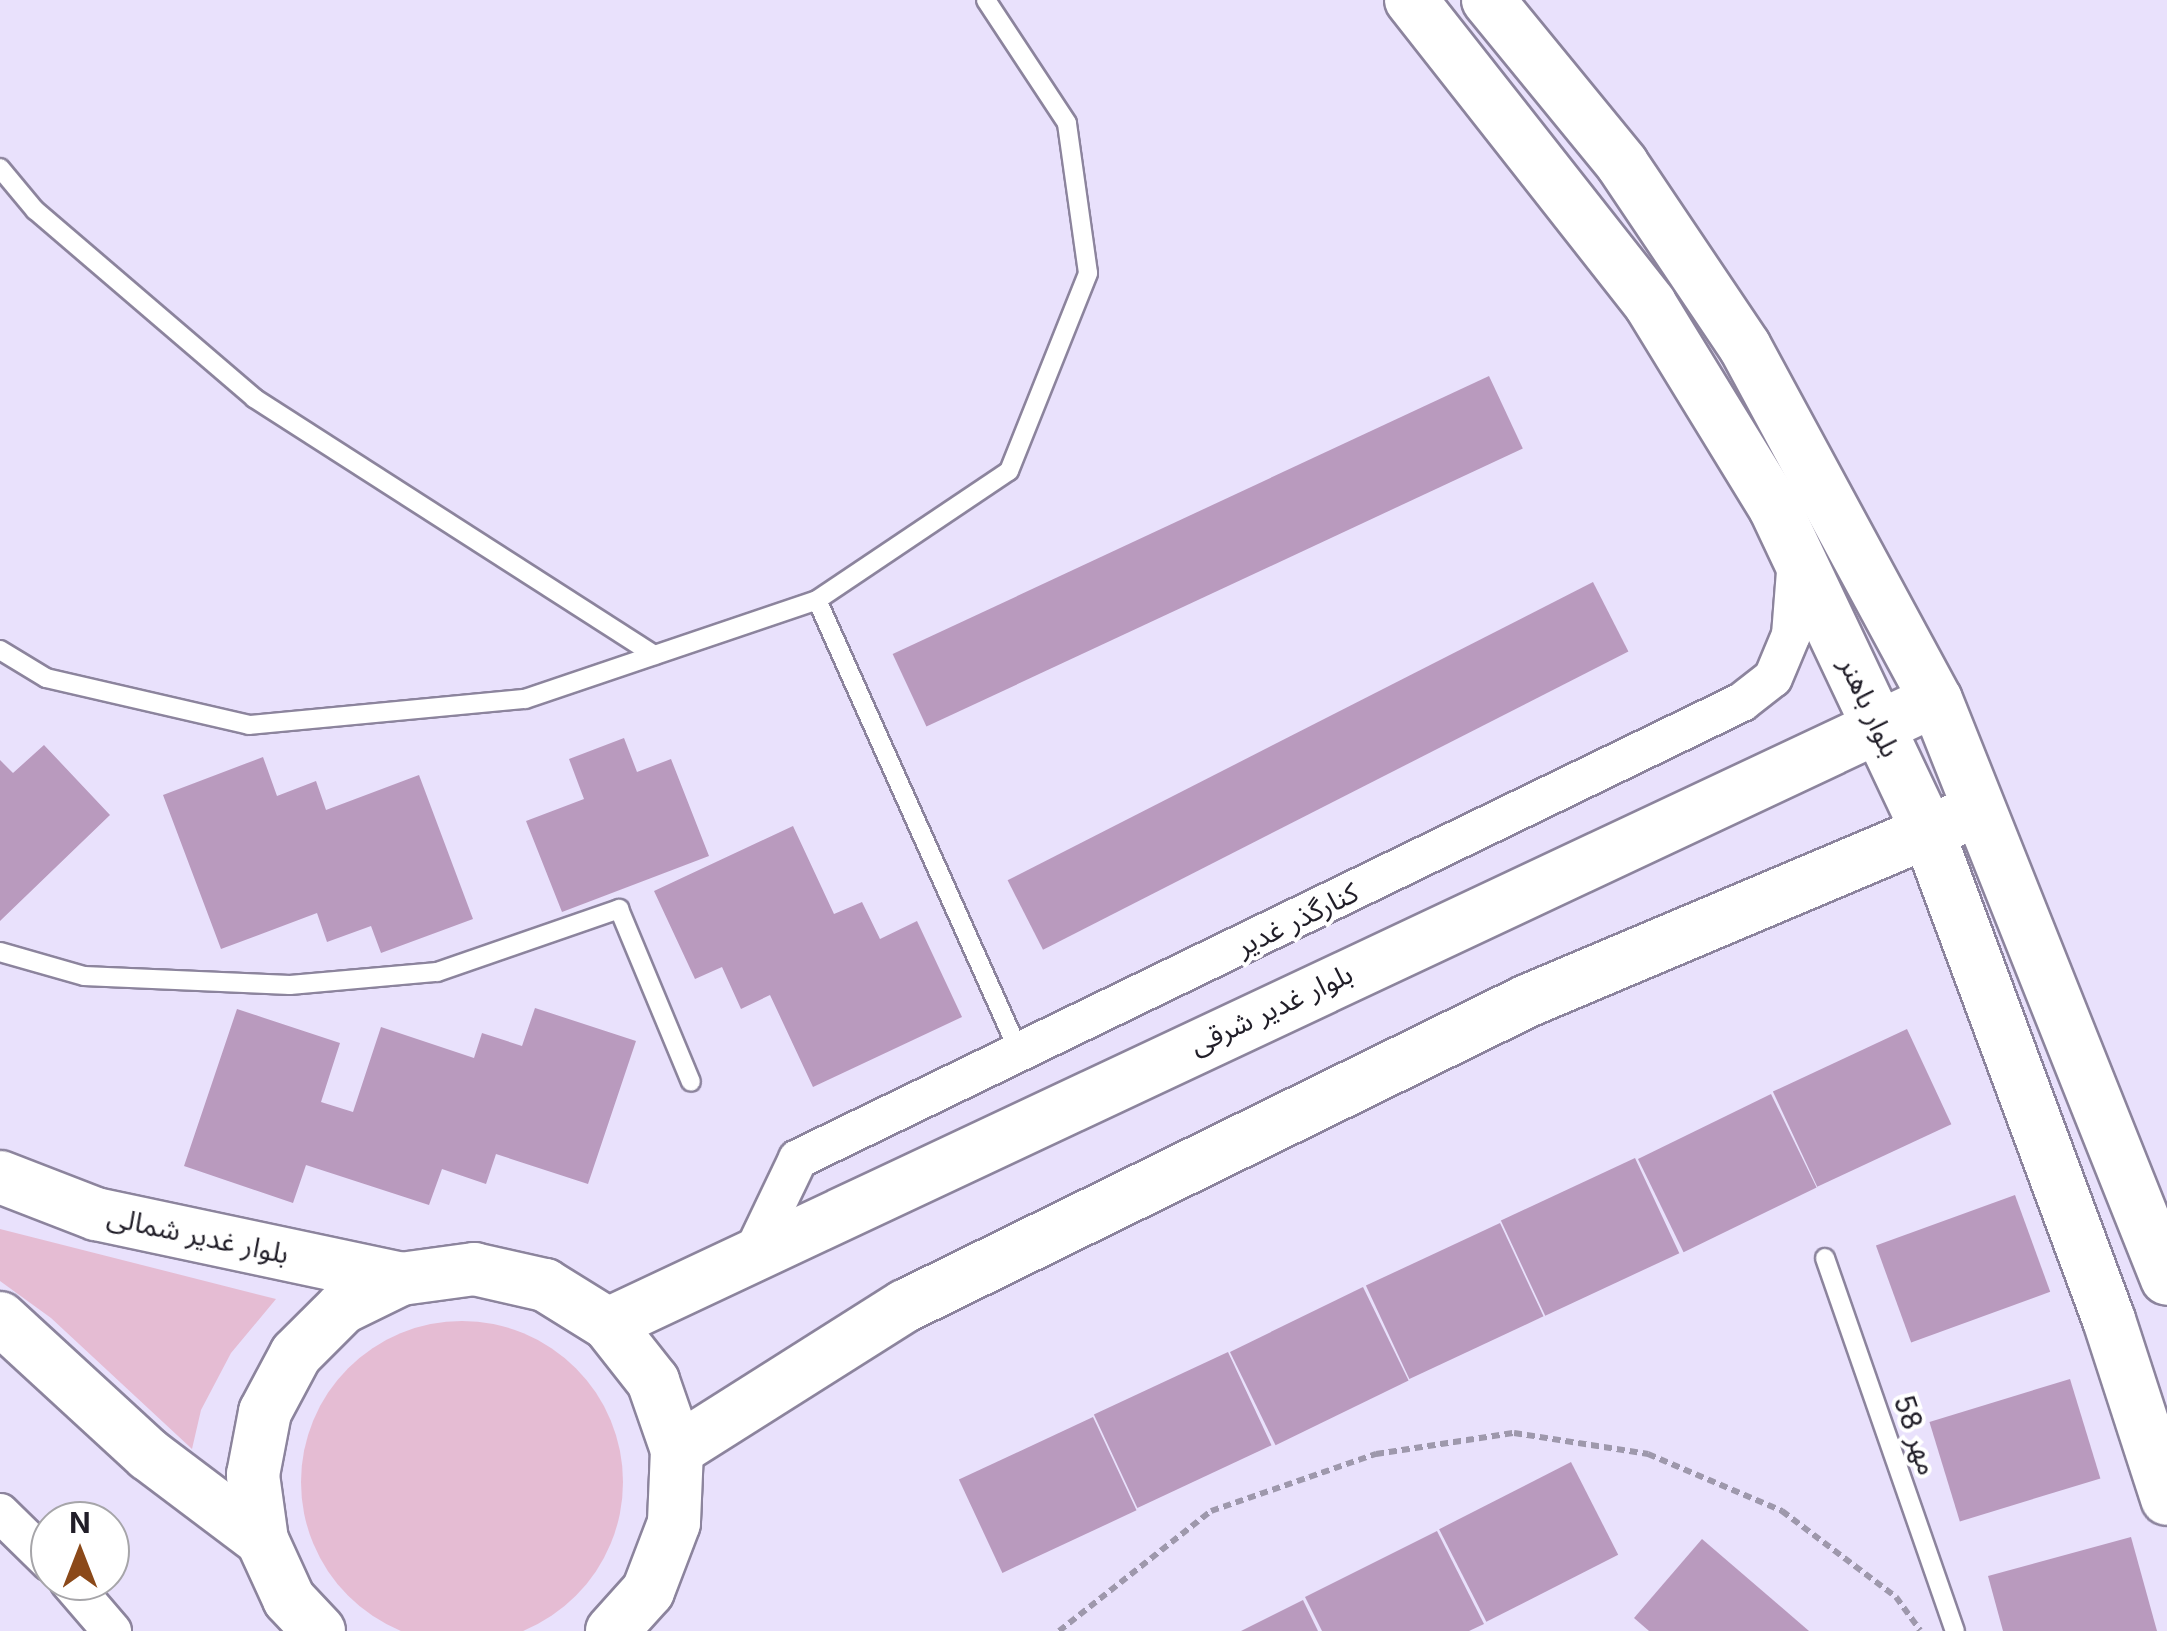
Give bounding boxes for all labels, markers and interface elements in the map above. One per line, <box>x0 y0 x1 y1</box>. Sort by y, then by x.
street label: بلوار باهنر <box>1832 652 1908 762</box>
street label: کنارگذر غدیر <box>1231 875 1363 963</box>
street label: بلوار غدیر شرقی <box>1184 957 1358 1061</box>
street label: بلوار غدیر شمالی <box>104 1199 292 1271</box>
street label: مهر 58 <box>1887 1391 1945 1479</box>
north arrow <box>30 1501 130 1601</box>
text: N <box>69 1506 91 1540</box>

